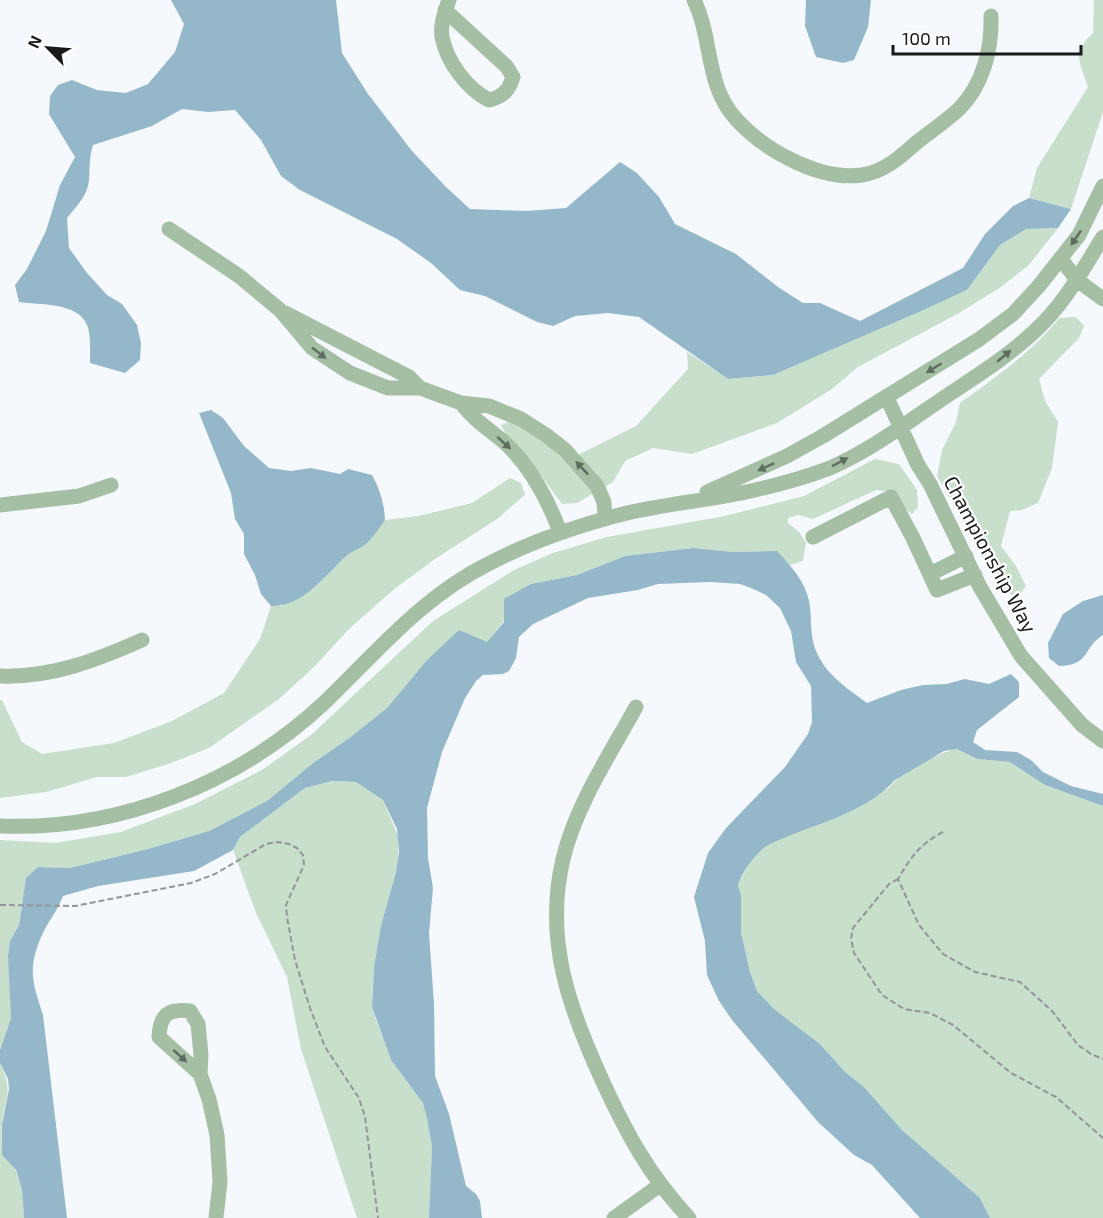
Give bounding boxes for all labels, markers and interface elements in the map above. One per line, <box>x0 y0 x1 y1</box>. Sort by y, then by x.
north arrow <box>18 18 78 78</box>
scale bar <box>893 18 1080 56</box>
text: 100 m <box>902 27 951 49</box>
text: N <box>23 32 45 51</box>
one-way arrow <box>1070 229 1082 245</box>
one-way arrow <box>311 347 327 360</box>
one-way arrow <box>996 350 1012 363</box>
one-way arrow <box>926 363 942 374</box>
one-way arrow <box>496 436 511 450</box>
one-way arrow <box>832 457 849 467</box>
one-way arrow <box>575 461 589 475</box>
one-way arrow <box>757 462 774 471</box>
street label: Championship Way <box>940 472 1043 637</box>
one-way arrow <box>172 1049 187 1062</box>

